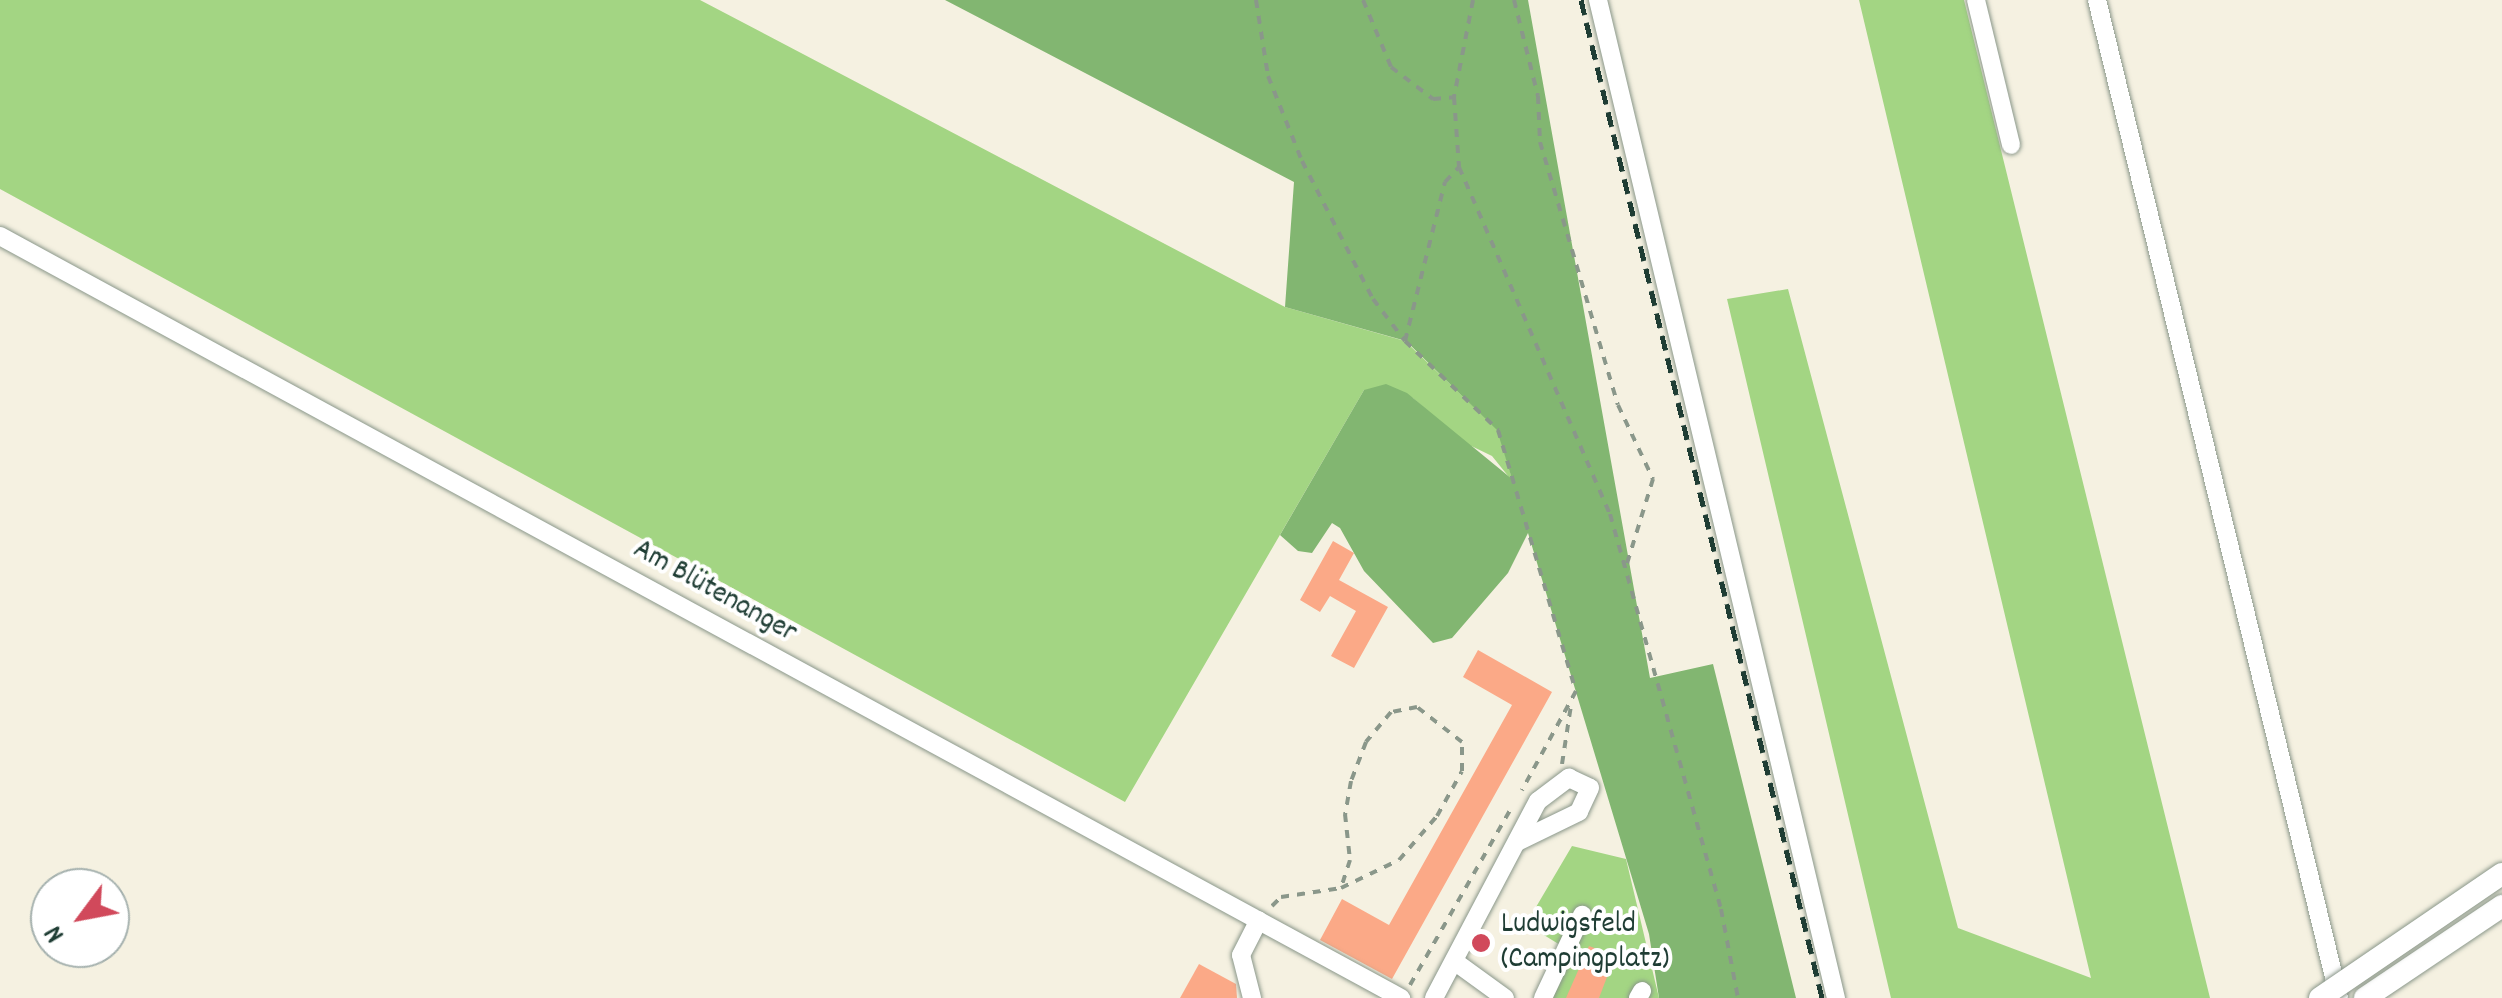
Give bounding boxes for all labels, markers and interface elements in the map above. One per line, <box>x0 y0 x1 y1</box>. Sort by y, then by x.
street label: Am Blütenanger <box>626 533 802 653</box>
north arrow <box>30 868 130 968</box>
place label: Ludwigsfeld (Campingplatz) <box>1501 908 1669 978</box>
text: N <box>36 916 77 949</box>
marker: Ludwigsfeld (Campingplatz) <box>1470 932 1492 954</box>

